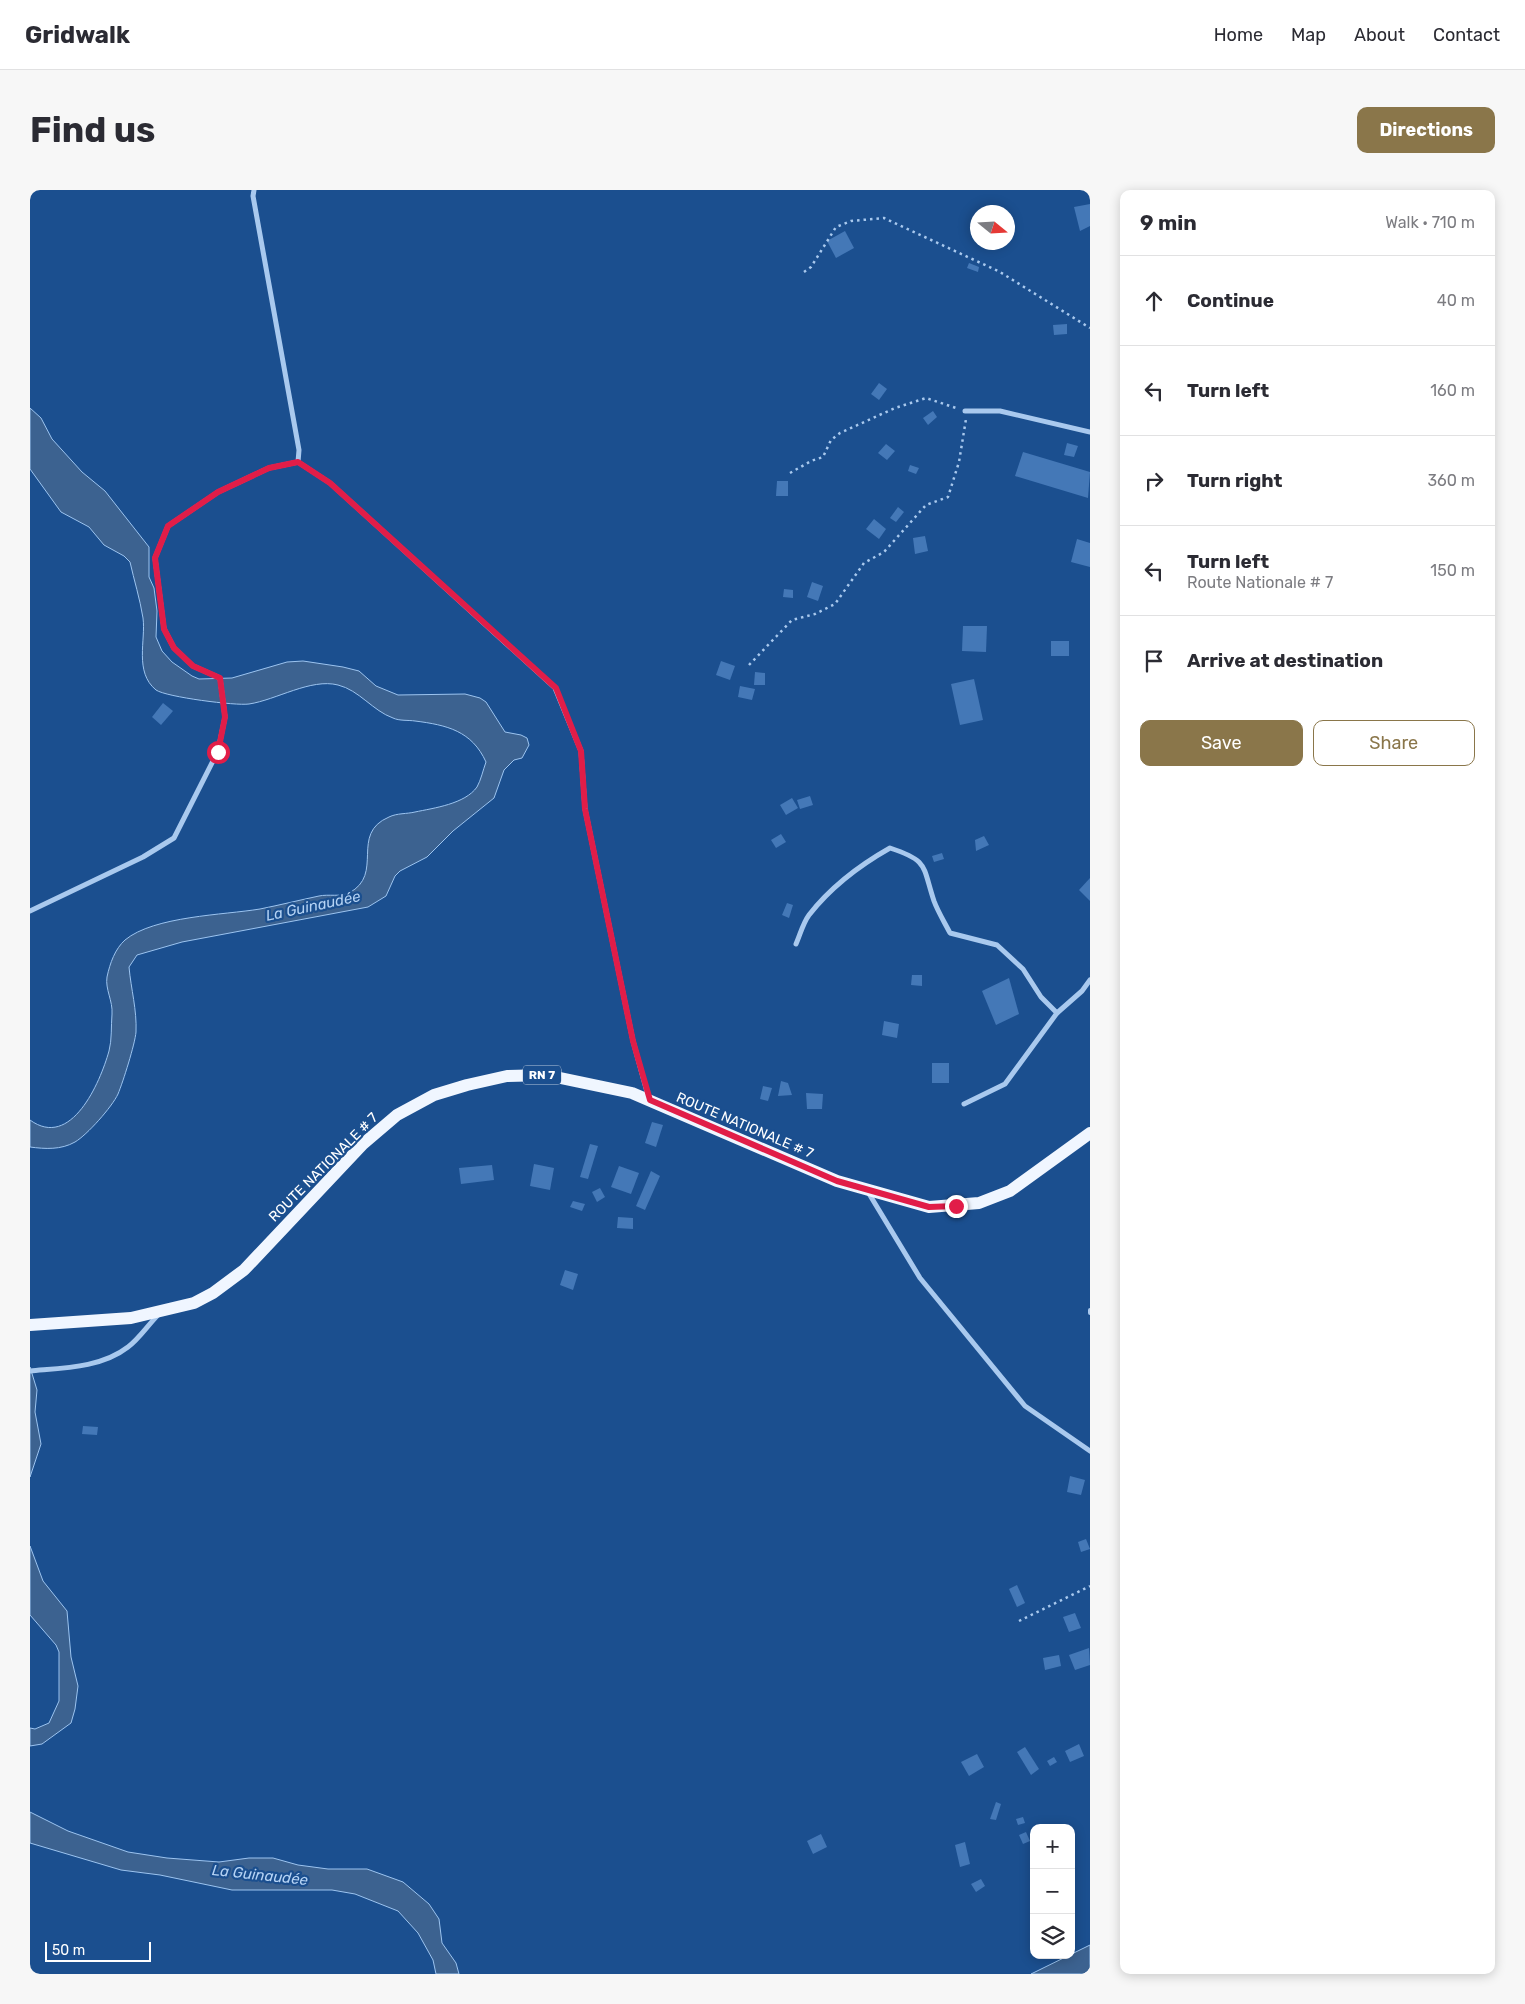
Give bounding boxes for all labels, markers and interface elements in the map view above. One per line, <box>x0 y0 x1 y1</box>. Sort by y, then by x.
text: Gridwalk <box>25 21 130 49</box>
text: Home <box>1214 24 1263 46</box>
text: Map <box>1291 24 1326 46</box>
text: About <box>1354 24 1405 46</box>
text: Contact <box>1433 24 1500 46</box>
button: Directions <box>1357 107 1495 153</box>
text: Find us <box>30 109 155 151</box>
north arrow <box>970 205 1015 250</box>
text: 9 min <box>1140 210 1197 235</box>
text: Walk · 710 m <box>1385 213 1475 232</box>
icon: ahead <box>1140 287 1168 315</box>
text: Continue <box>1187 289 1274 312</box>
text: 40 m <box>1437 291 1475 310</box>
icon: left <box>1140 377 1168 405</box>
text: Turn left <box>1187 379 1269 402</box>
text: 160 m <box>1430 381 1475 400</box>
icon: right <box>1140 467 1168 495</box>
text: Turn right <box>1187 469 1282 492</box>
text: 360 m <box>1427 471 1475 490</box>
text: Turn left <box>1187 550 1269 573</box>
icon: left <box>1140 557 1168 585</box>
text: 150 m <box>1430 561 1475 580</box>
text: Route Nationale # 7 <box>1187 573 1333 592</box>
icon: arrive <box>1140 647 1168 675</box>
text: Arrive at destination <box>1187 649 1383 672</box>
button: Save <box>1140 720 1303 766</box>
button: Share <box>1313 720 1475 766</box>
route start <box>207 741 230 764</box>
water label: La Guinaudée <box>264 887 363 925</box>
road number: RN 7 <box>523 1066 561 1084</box>
street label: ROUTE NATIONALE # 7 <box>674 1089 816 1162</box>
street label: ROUTE NATIONALE # 7 <box>265 1109 381 1225</box>
route end <box>945 1195 968 1218</box>
map controls <box>1030 1824 1075 1959</box>
button: + <box>1030 1824 1075 1869</box>
water label: La Guinaudée <box>211 1861 309 1889</box>
button: − <box>1030 1869 1075 1914</box>
button: layers <box>1030 1914 1075 1959</box>
scale bar <box>45 1939 151 1962</box>
text: 50 m <box>52 1942 85 1959</box>

